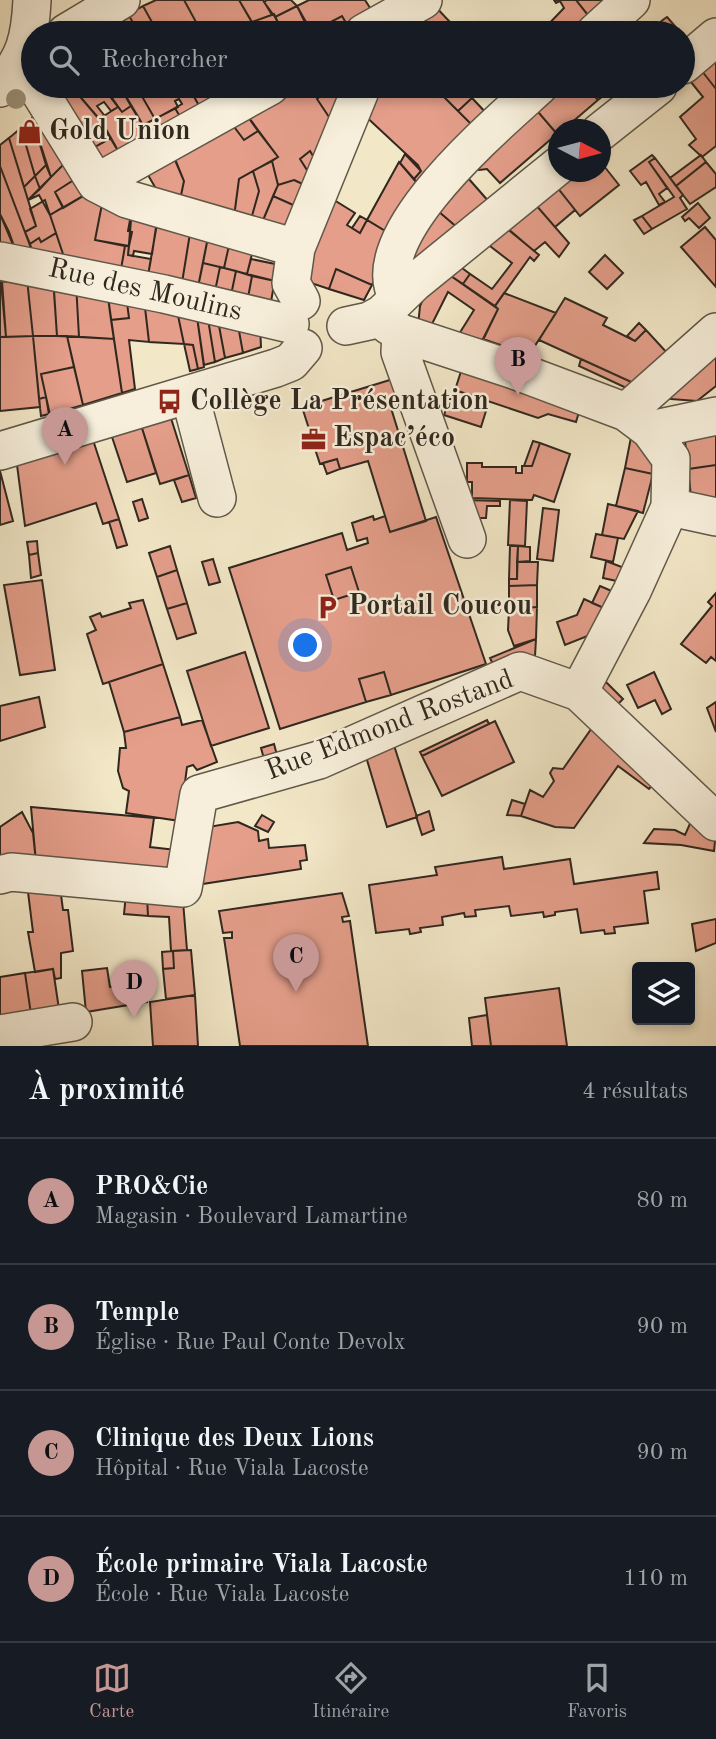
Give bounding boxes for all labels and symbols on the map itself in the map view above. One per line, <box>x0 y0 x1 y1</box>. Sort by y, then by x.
shop icon: Gold Union <box>15 118 43 146</box>
place label: Gold Union <box>49 118 191 146</box>
north arrow <box>548 119 611 182</box>
street label: Rue des Moulins <box>45 255 245 327</box>
pin: B <box>495 337 541 395</box>
bus stop icon: Collège La Présentation <box>156 388 184 416</box>
place label: Collège La Présentation <box>190 388 489 416</box>
pin: A <box>42 407 88 465</box>
office icon: Espac’éco <box>299 425 327 453</box>
place label: Espac’éco <box>333 425 455 453</box>
parking icon: Portail Coucou <box>314 593 342 621</box>
place label: Portail Coucou <box>348 593 532 621</box>
your location <box>288 628 322 662</box>
street label: Rue Edmond Rostand <box>262 666 518 786</box>
pin: C <box>273 934 319 992</box>
pin: D <box>111 960 157 1018</box>

